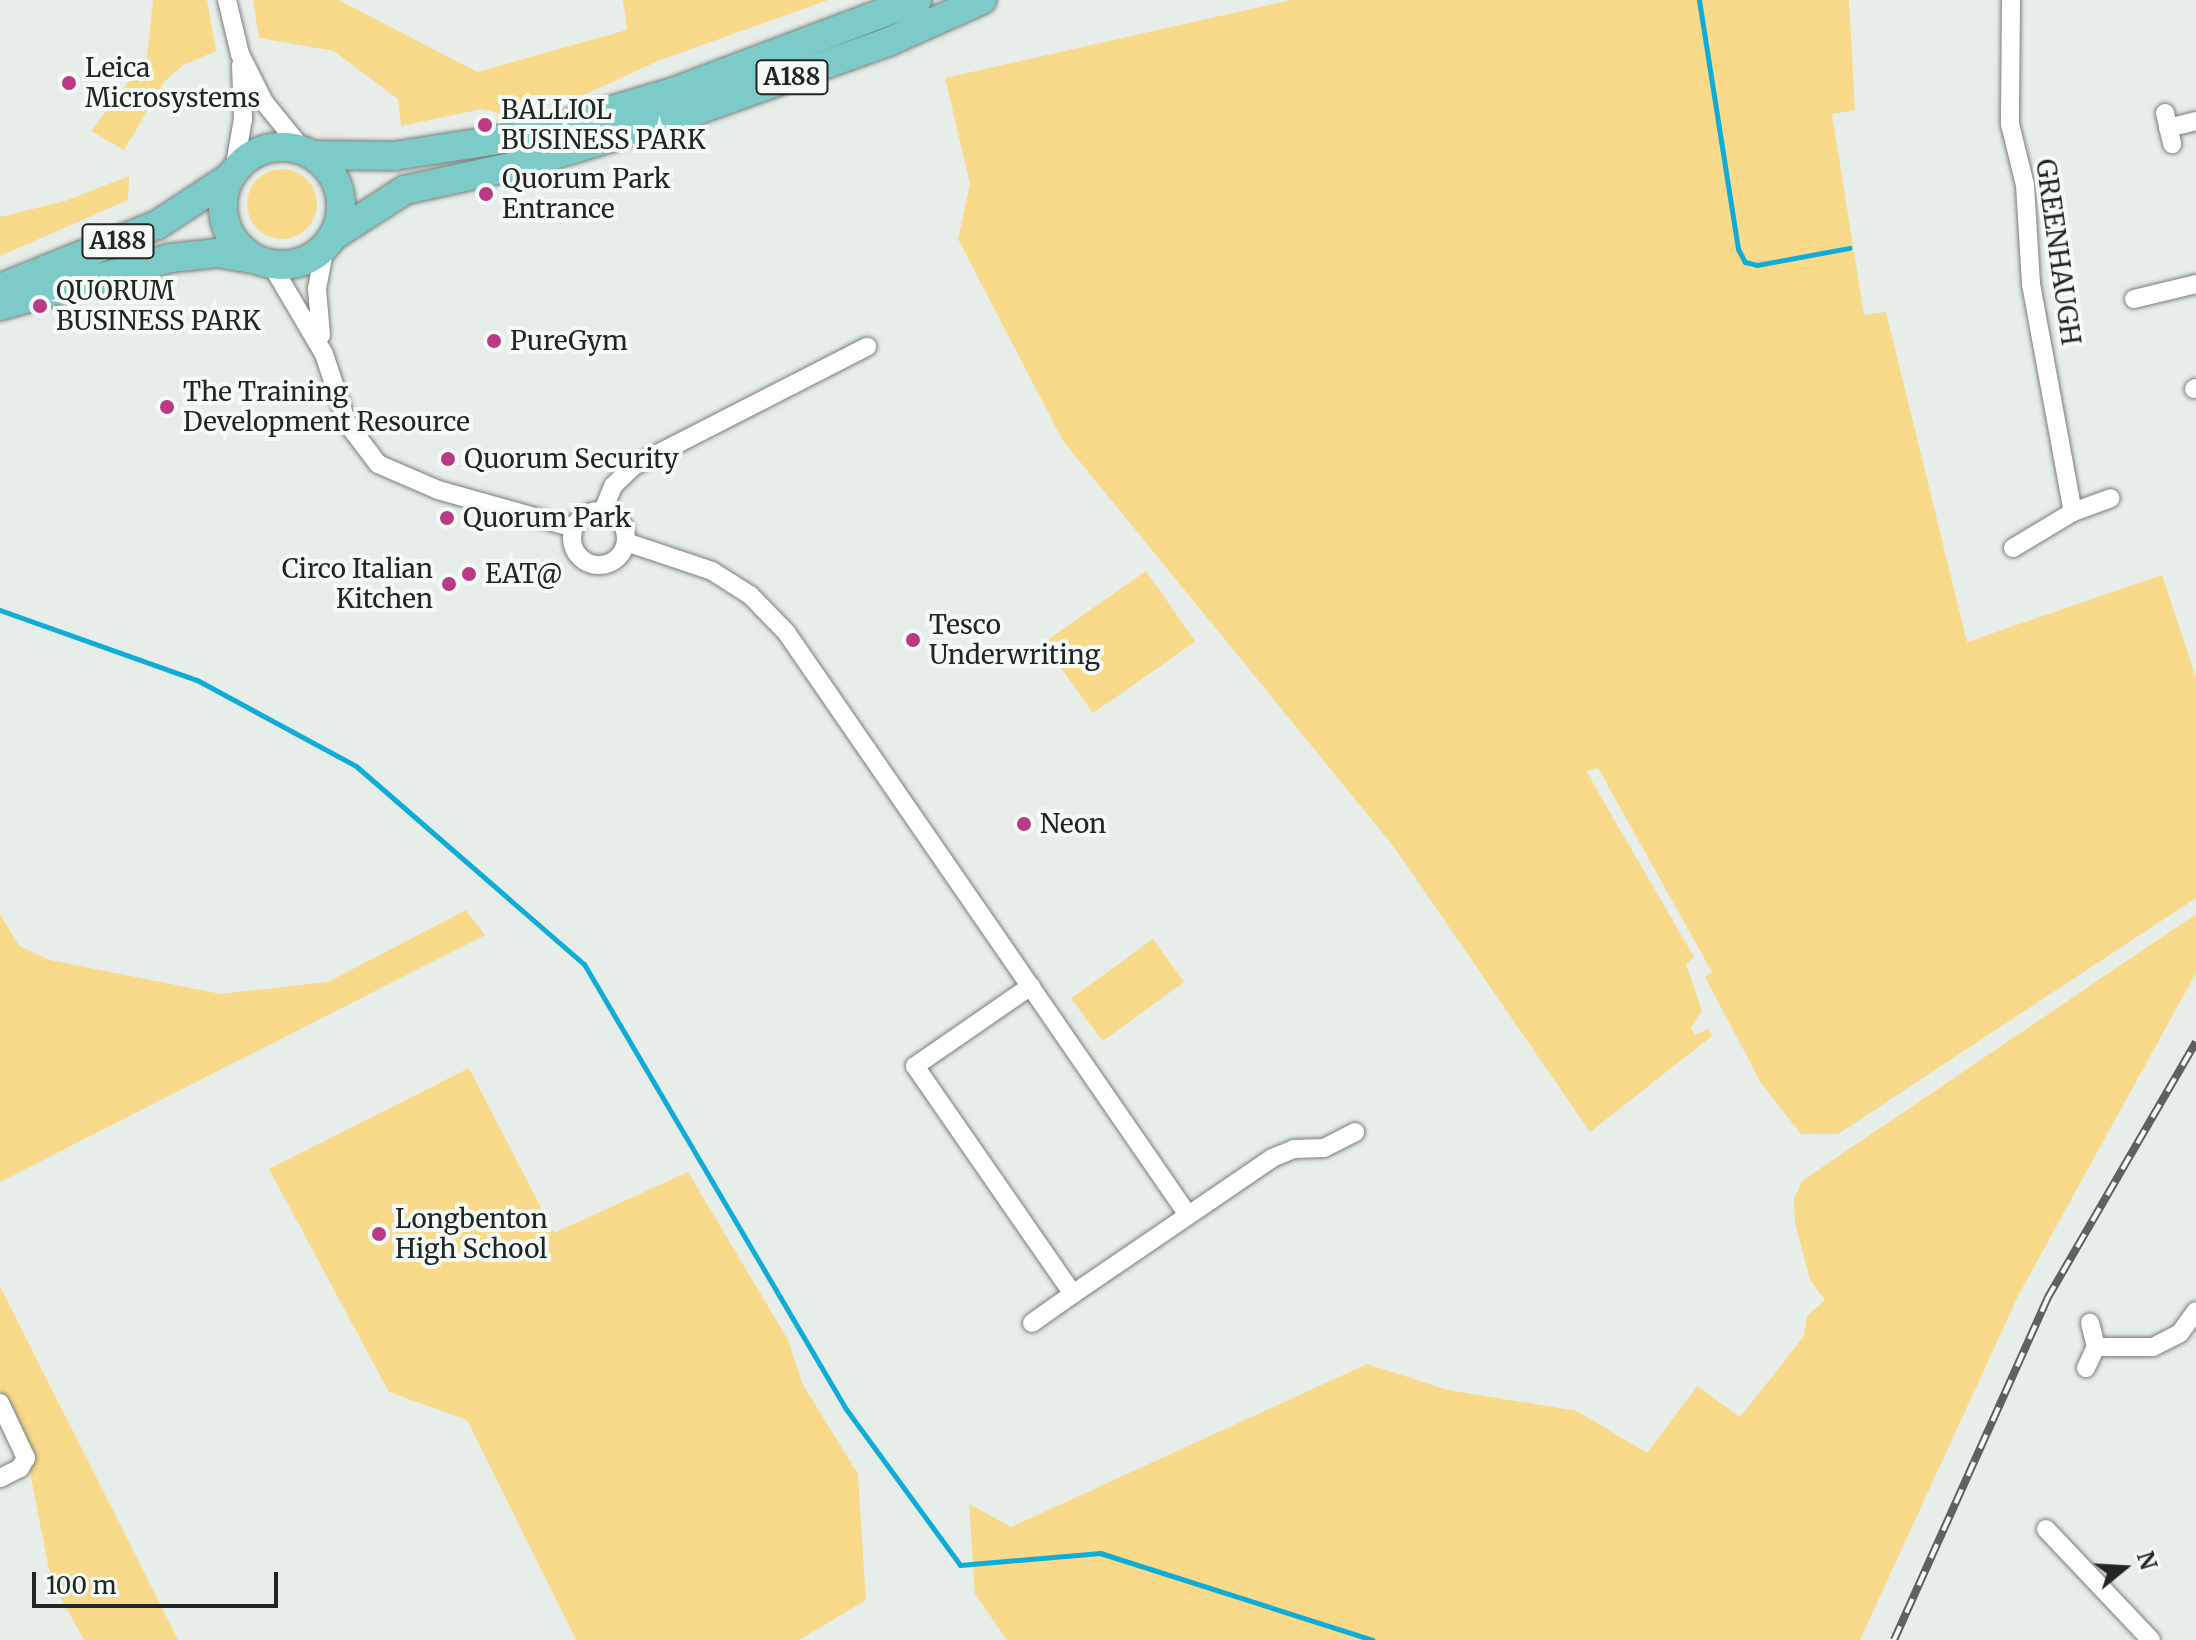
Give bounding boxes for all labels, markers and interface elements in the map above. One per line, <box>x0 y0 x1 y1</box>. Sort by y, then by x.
place label: Leica Microsystems <box>85 52 260 114</box>
road number: A188 <box>754 57 830 97</box>
marker: Leica Microsystems <box>60 74 78 92</box>
place label: BALLIOL BUSINESS PARK <box>501 94 706 156</box>
marker: BALLIOL BUSINESS PARK <box>476 116 494 134</box>
street label: GREENHAUGH <box>2030 157 2086 347</box>
place label: Quorum Park Entrance <box>502 163 670 224</box>
marker: Quorum Park Entrance <box>477 185 495 203</box>
road number: A188 <box>80 221 156 261</box>
place label: QUORUM BUSINESS PARK <box>56 275 261 336</box>
marker: QUORUM BUSINESS PARK <box>31 297 49 315</box>
place label: PureGym <box>510 325 628 357</box>
marker: PureGym <box>485 332 503 350</box>
place label: The Training Development Resource <box>183 376 470 438</box>
marker: The Training Development Resource <box>158 398 176 416</box>
place label: Quorum Security <box>464 443 679 475</box>
marker: Quorum Security <box>439 450 457 468</box>
place label: Quorum Park <box>463 502 631 534</box>
marker: Quorum Park <box>438 509 456 527</box>
place label: Circo Italian Kitchen <box>282 553 433 614</box>
place label: EAT@ <box>485 558 562 590</box>
marker: EAT@ <box>460 565 478 583</box>
marker: Circo Italian Kitchen <box>440 575 458 593</box>
place label: Tesco Underwriting <box>929 609 1100 670</box>
marker: Tesco Underwriting <box>904 631 922 649</box>
place label: Neon <box>1040 808 1106 840</box>
marker: Neon <box>1015 815 1033 833</box>
place label: Longbenton High School <box>395 1203 548 1264</box>
marker: Longbenton High School <box>370 1225 388 1243</box>
north arrow <box>2084 1528 2164 1608</box>
text: N <box>2131 1548 2163 1573</box>
scale bar <box>36 1556 282 1606</box>
text: 100 m <box>46 1570 116 1601</box>

